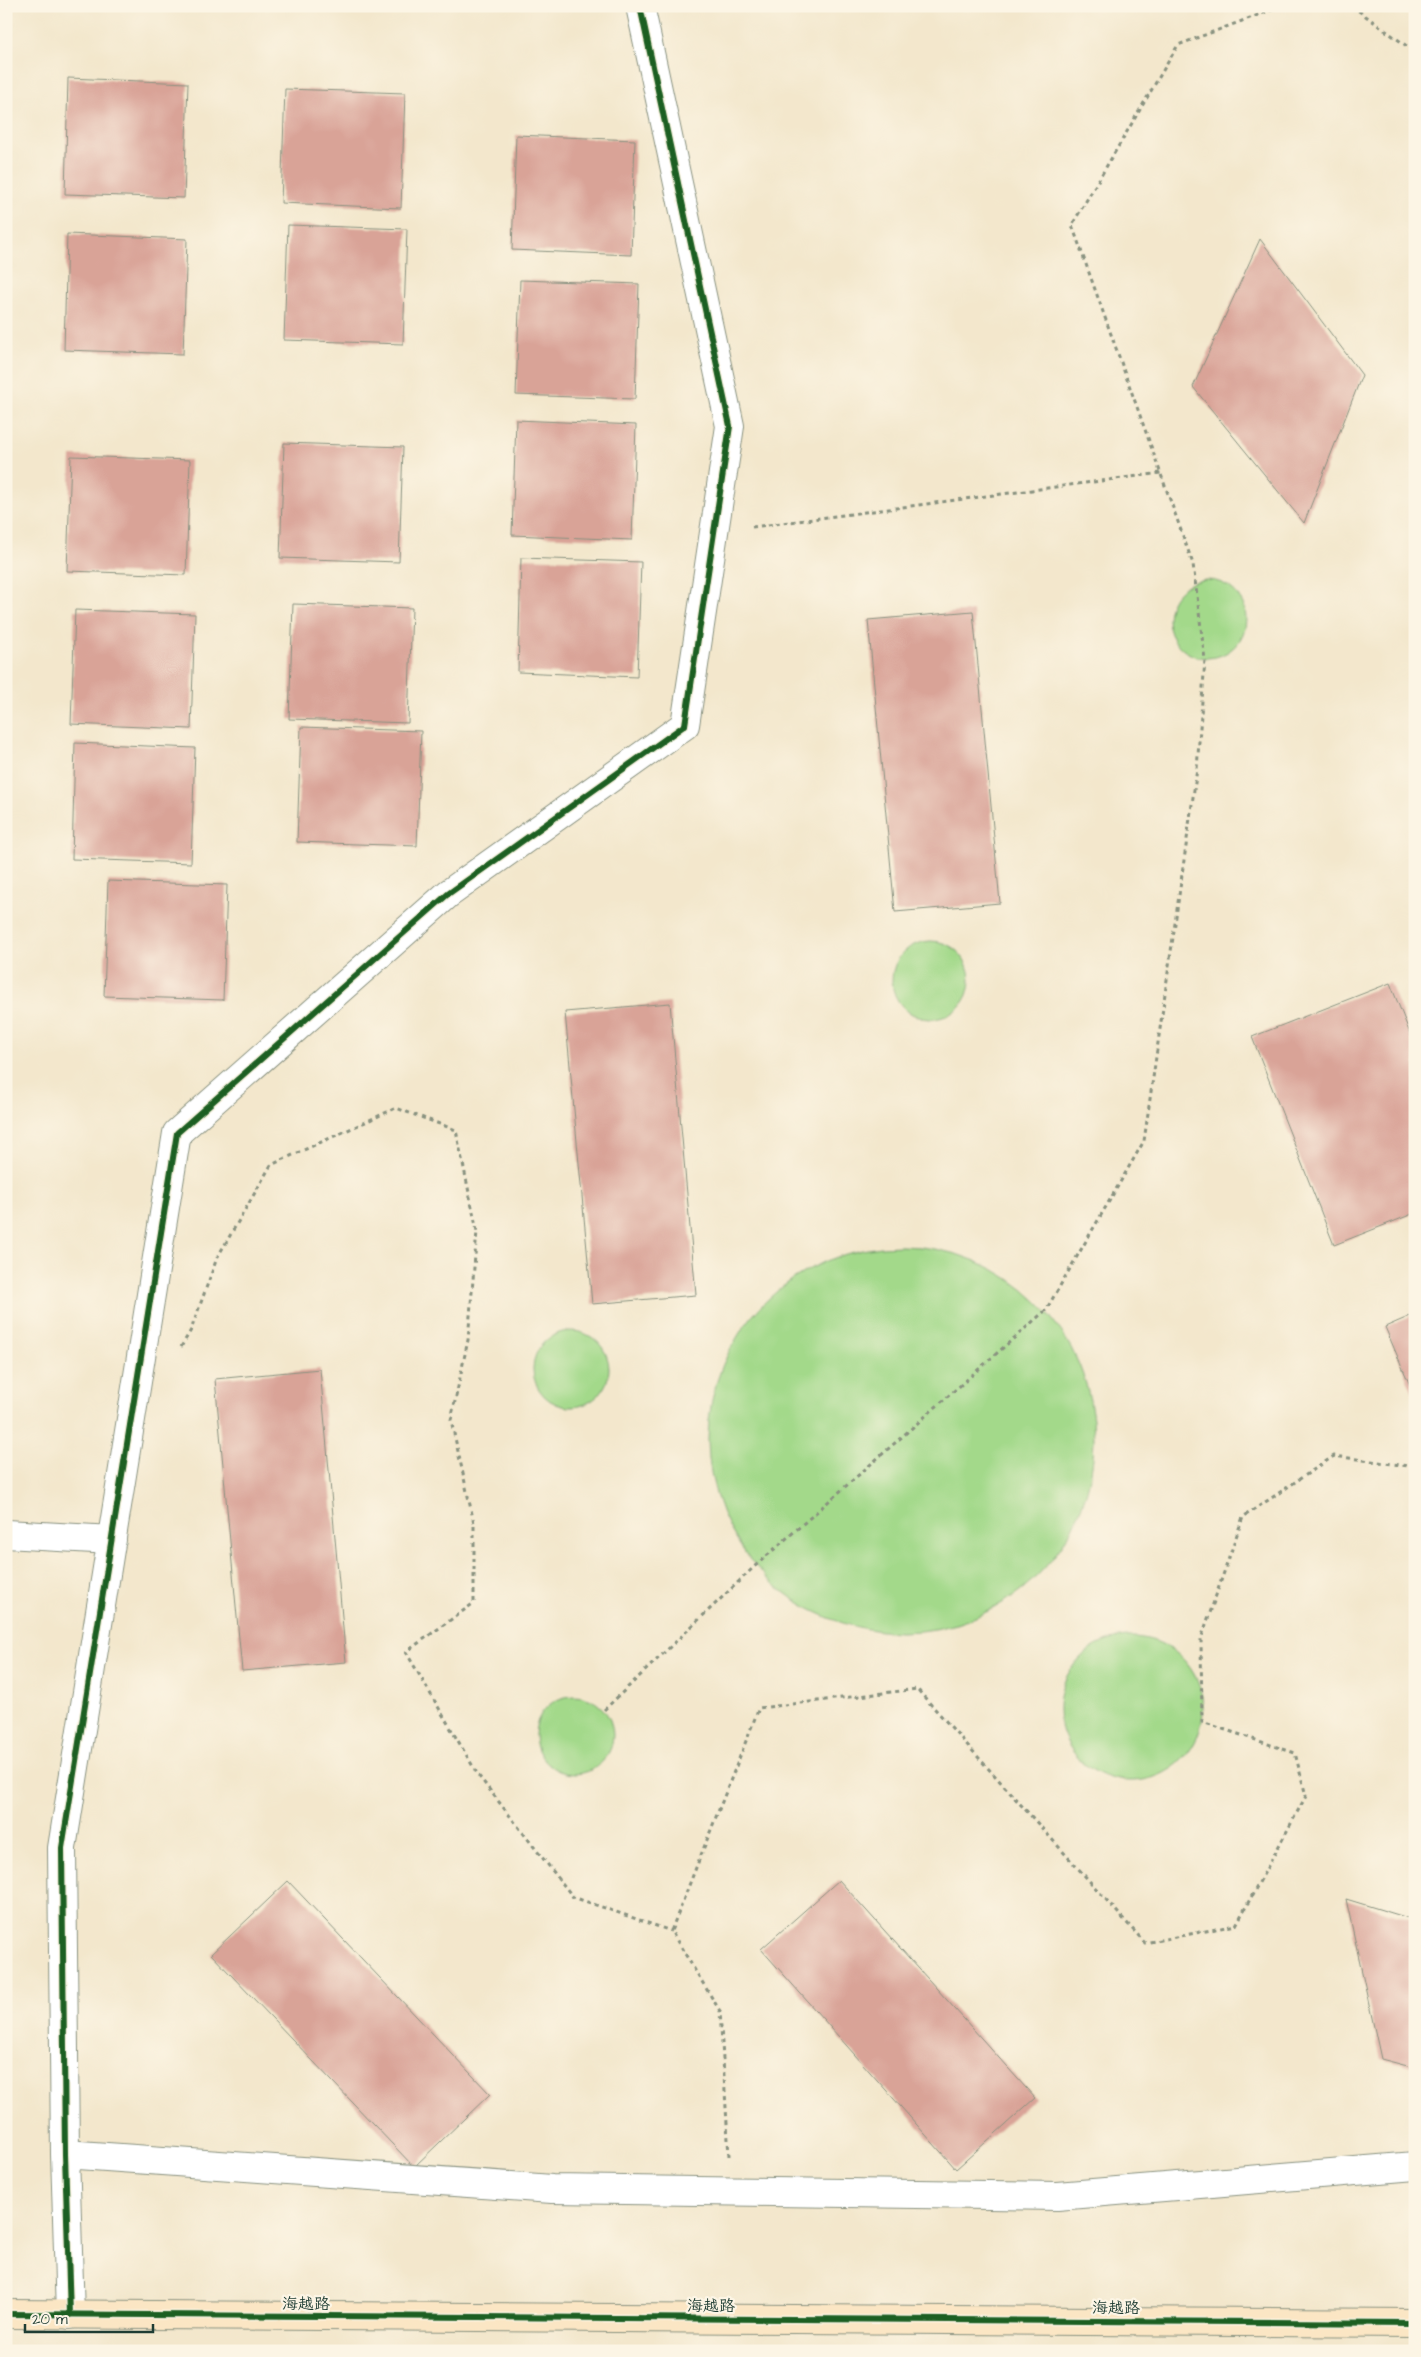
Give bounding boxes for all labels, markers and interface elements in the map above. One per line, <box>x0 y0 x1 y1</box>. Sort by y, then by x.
street label: 海越路 <box>282 2293 330 2315</box>
street label: 海越路 <box>687 2295 735 2317</box>
street label: 海越路 <box>1092 2297 1140 2319</box>
scale bar <box>25 2302 152 2334</box>
text: 20 m <box>32 2309 68 2330</box>

